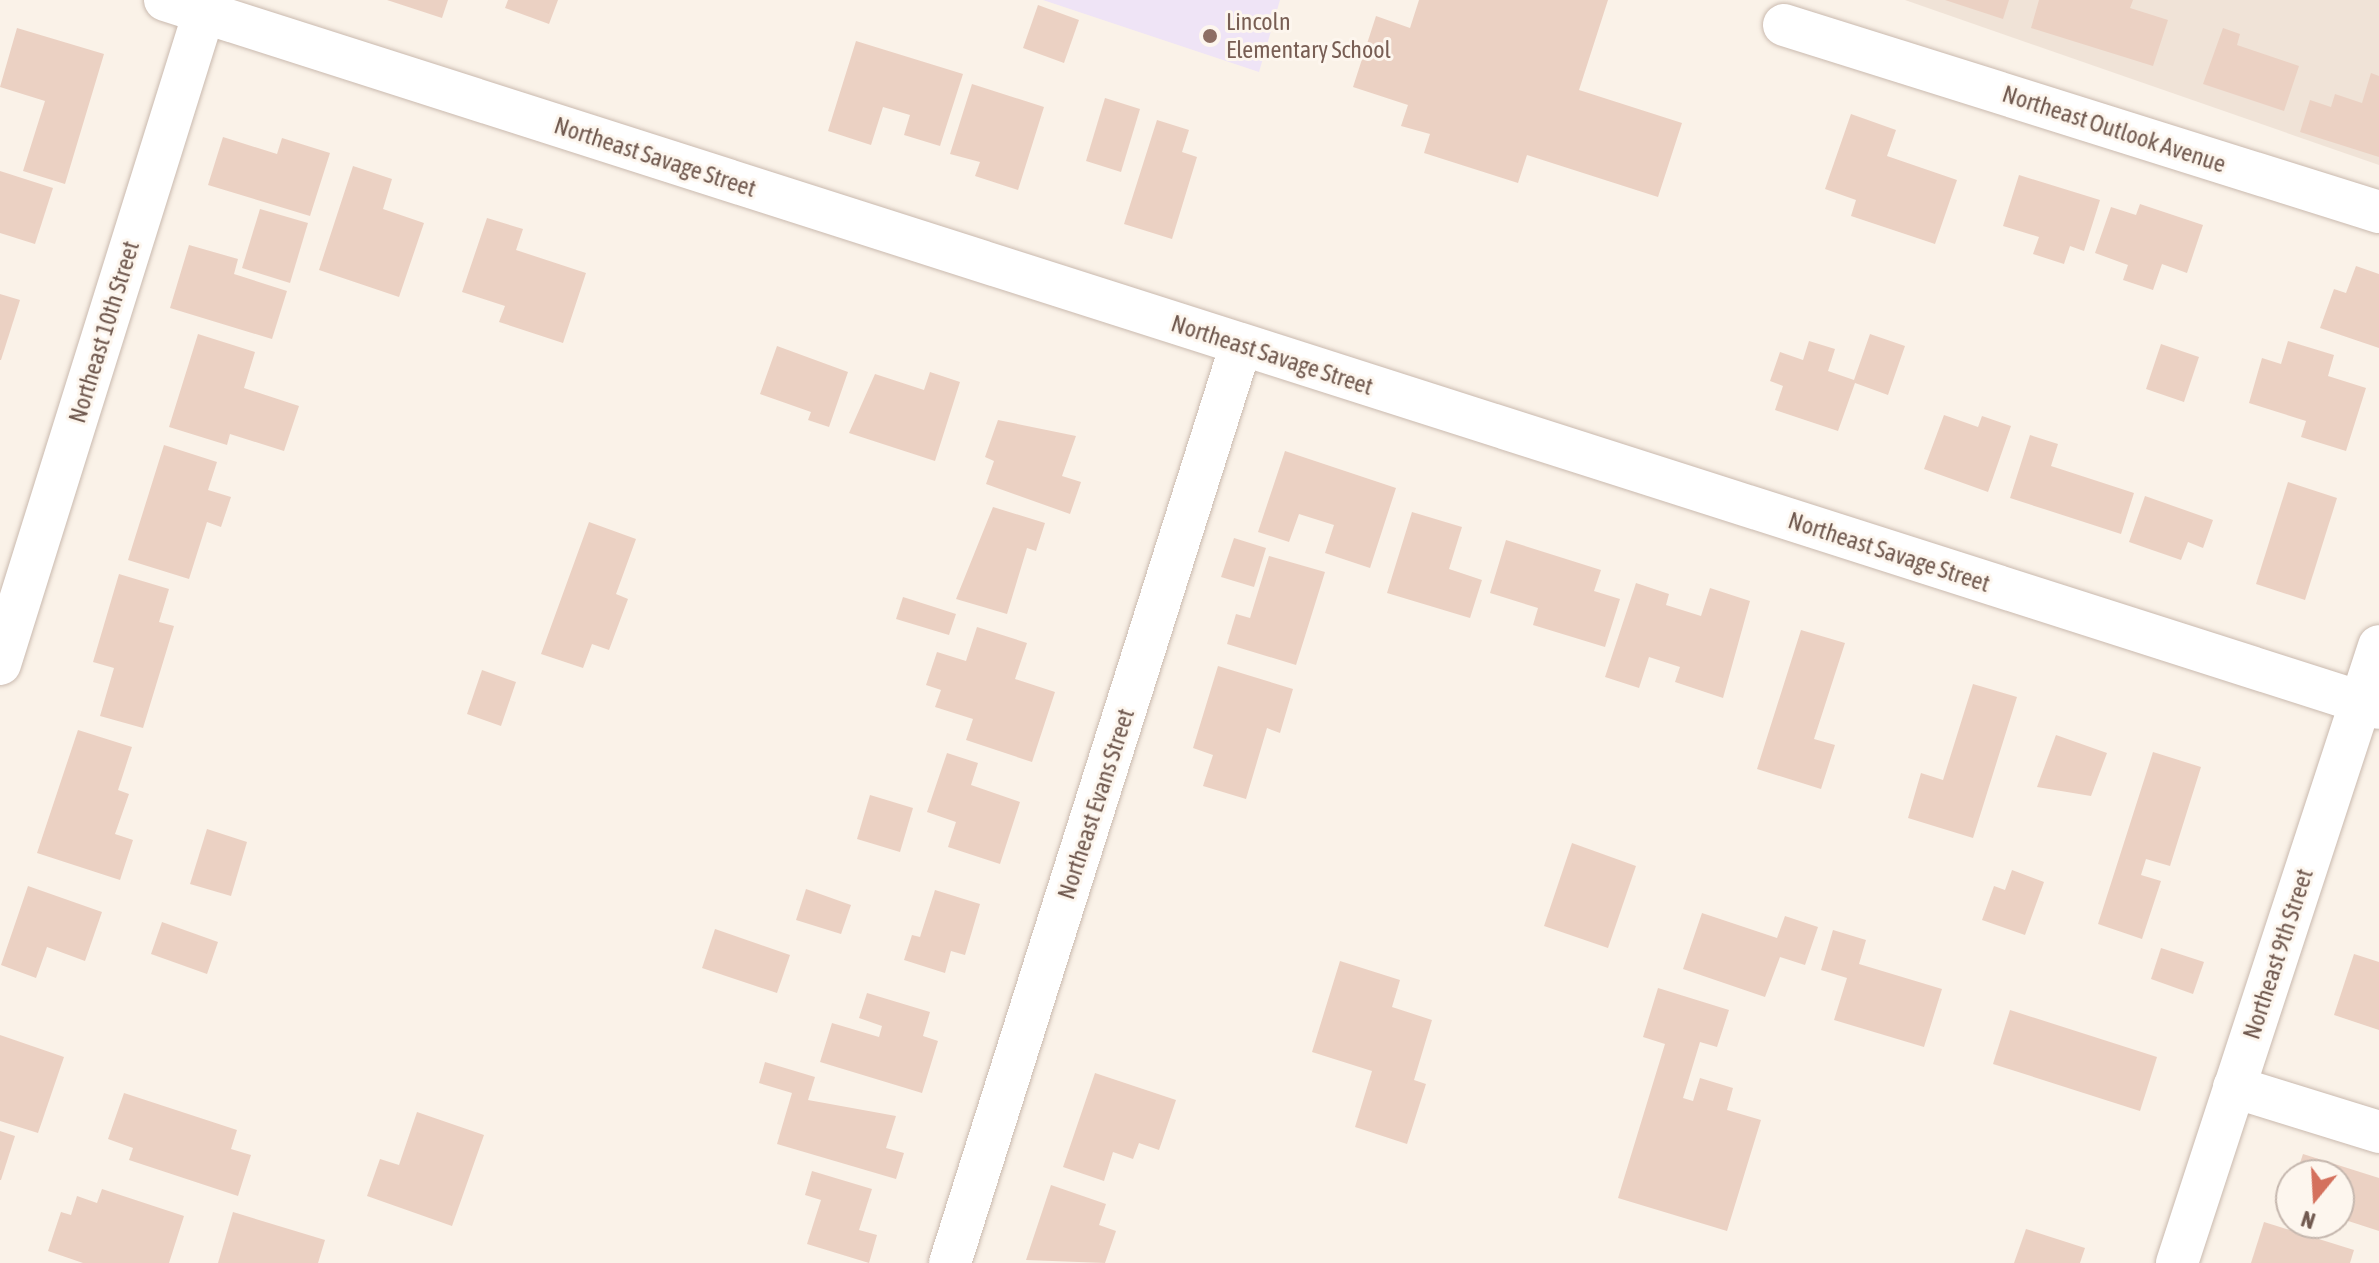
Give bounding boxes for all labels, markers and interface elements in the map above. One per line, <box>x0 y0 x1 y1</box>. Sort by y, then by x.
place label: Lincoln Elementary School <box>1226 8 1391 64</box>
marker: Lincoln Elementary School <box>1201 27 1219 45</box>
street label: Northeast Outlook Avenue <box>1999 79 2229 179</box>
street label: Northeast Savage Street <box>551 111 759 203</box>
street label: Northeast 10th Street <box>63 238 145 426</box>
street label: Northeast Savage Street <box>1168 309 1376 401</box>
street label: Northeast Savage Street <box>1785 506 1993 598</box>
street label: Northeast Evans Street <box>1052 705 1140 903</box>
street label: Northeast 9th Street <box>2237 865 2319 1043</box>
north arrow <box>2275 1159 2355 1239</box>
text: N <box>2298 1206 2318 1234</box>

